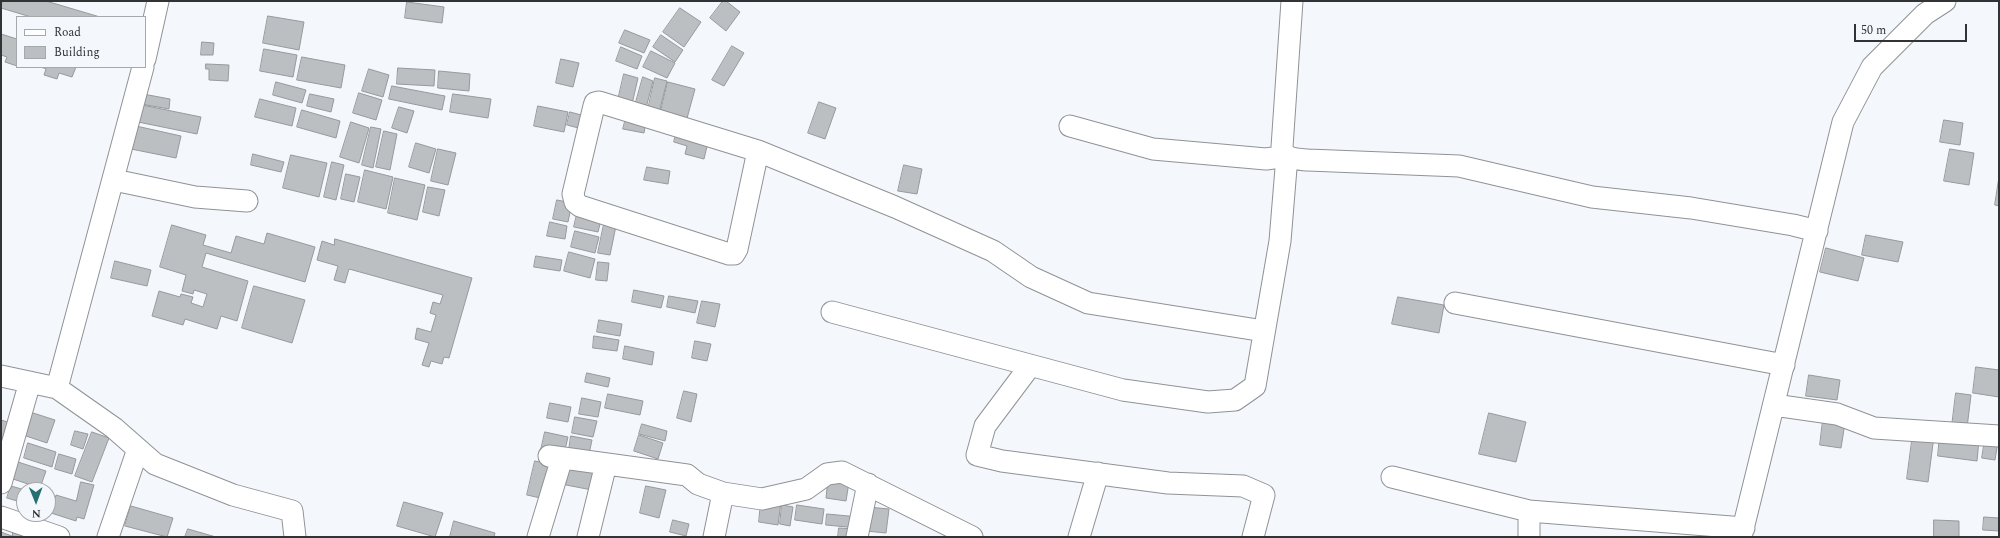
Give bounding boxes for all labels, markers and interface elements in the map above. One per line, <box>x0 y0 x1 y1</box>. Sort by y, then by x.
legend <box>16 16 146 68</box>
scale bar <box>1856 16 1969 42</box>
text: 50 m <box>1861 21 1886 40</box>
text: Road <box>54 23 81 42</box>
text: Building <box>54 43 100 62</box>
north arrow <box>16 482 56 522</box>
text: N <box>32 505 41 522</box>

